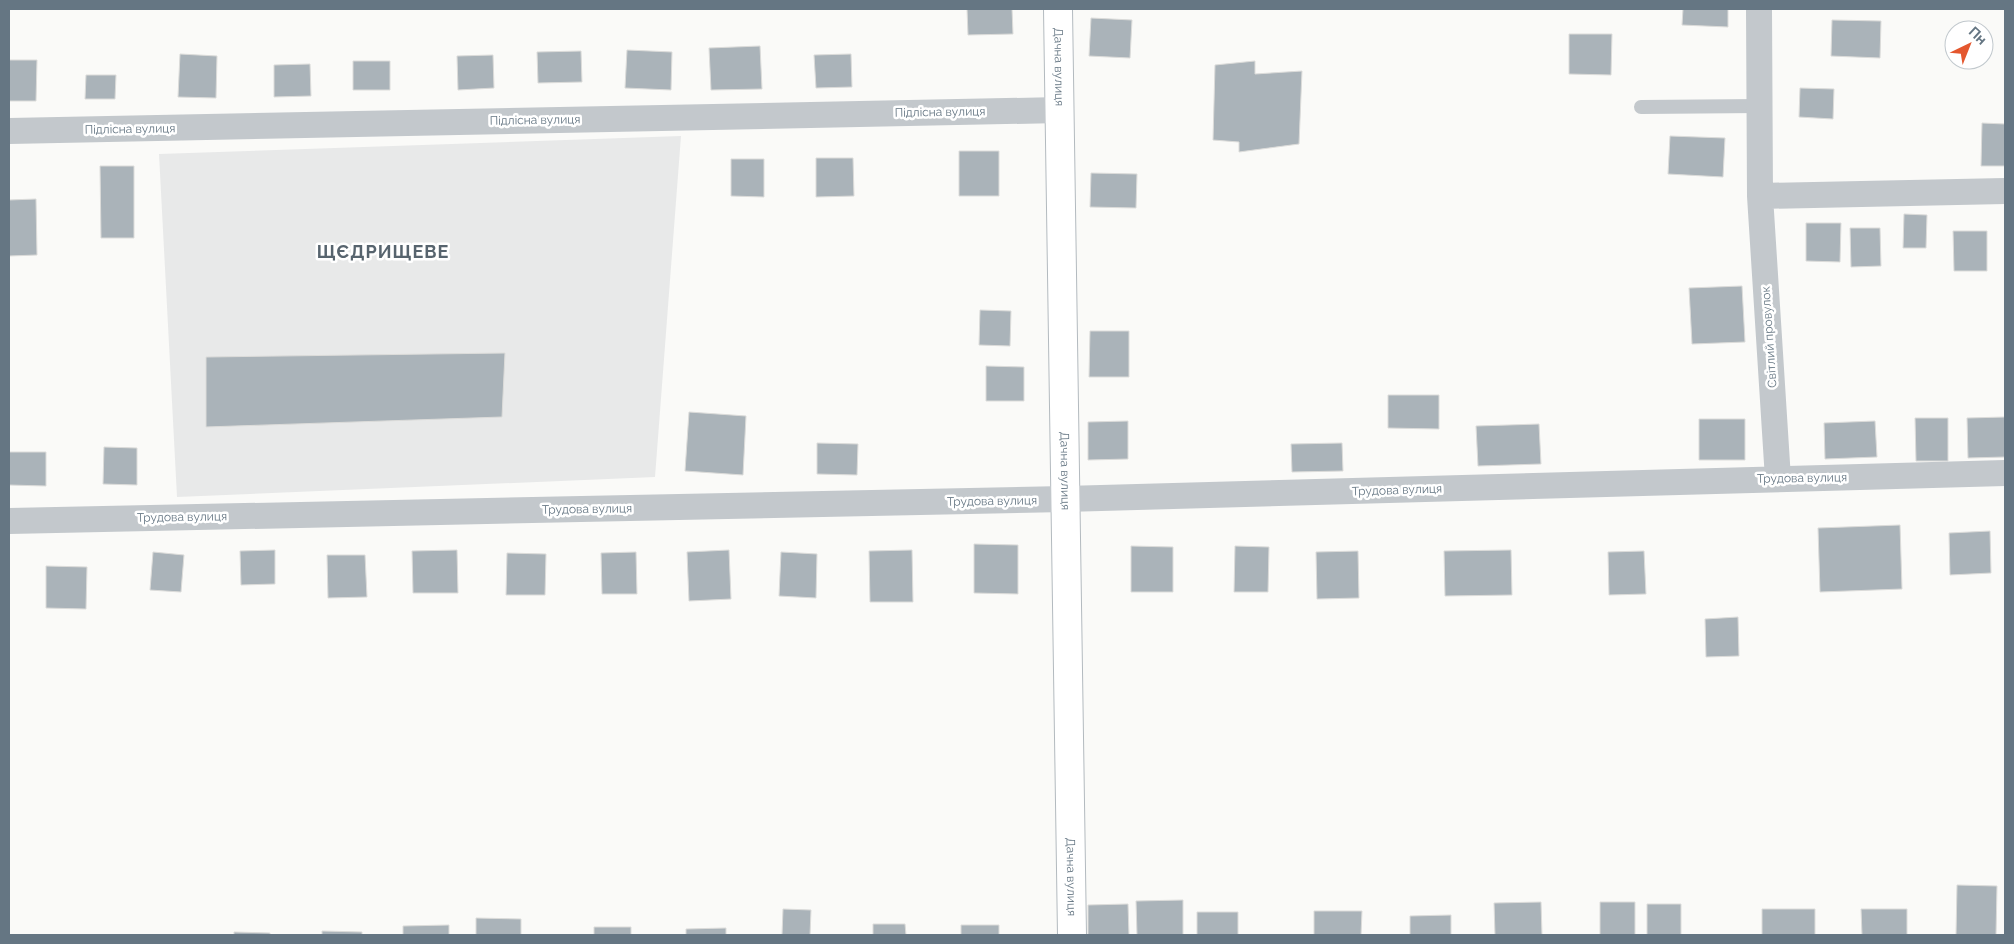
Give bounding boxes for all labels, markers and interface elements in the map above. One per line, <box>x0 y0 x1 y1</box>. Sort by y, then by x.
north arrow <box>1944 20 1994 70</box>
text: Пн <box>1966 23 1990 48</box>
street label: Дачна вулиця <box>1051 28 1066 106</box>
street label: Підлісна вулиця <box>894 104 986 120</box>
street label: Підлісна вулиця <box>489 112 581 128</box>
street label: Підлісна вулиця <box>84 121 176 137</box>
district label: ЩЄДРИЩЕВЕ <box>317 241 449 262</box>
street label: Світлий провулок <box>1758 286 1780 388</box>
street label: Дачна вулиця <box>1057 432 1073 510</box>
street label: Трудова вулиця <box>1757 470 1847 486</box>
street label: Трудова вулиця <box>1352 481 1442 499</box>
street label: Трудова вулиця <box>947 493 1037 509</box>
street label: Трудова вулиця <box>542 501 632 517</box>
street label: Трудова вулиця <box>137 509 227 525</box>
street label: Дачна вулиця <box>1064 838 1079 916</box>

